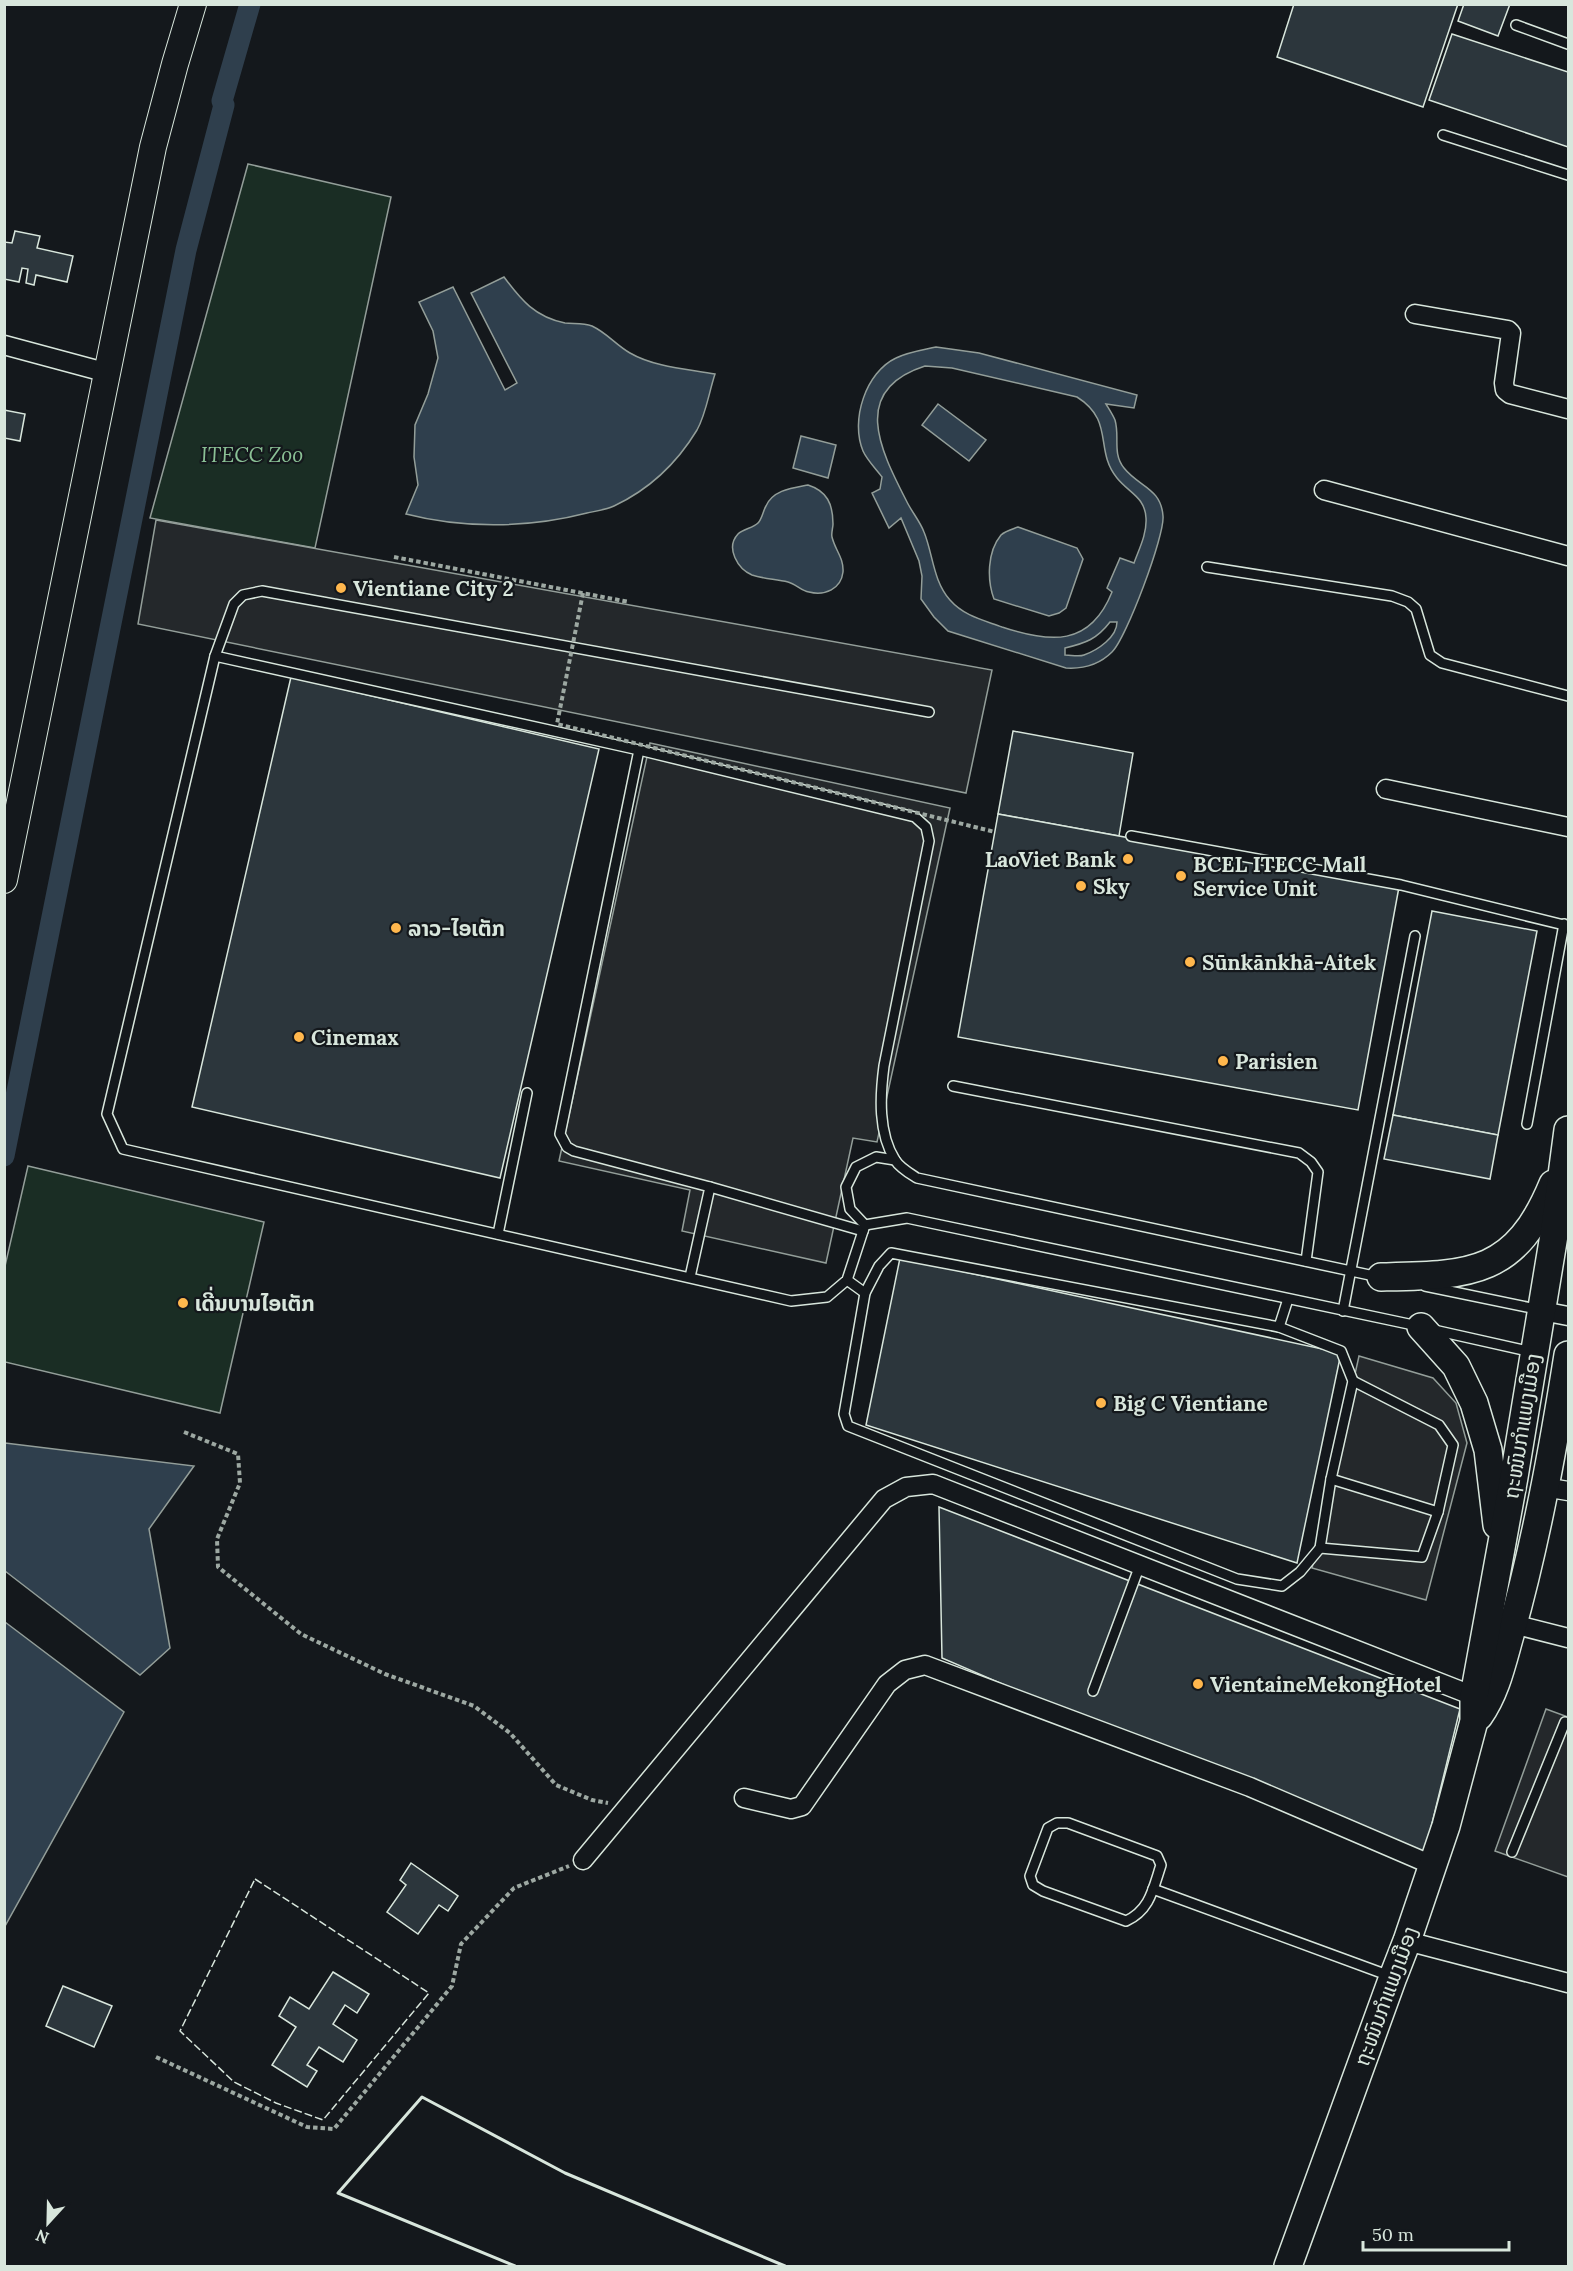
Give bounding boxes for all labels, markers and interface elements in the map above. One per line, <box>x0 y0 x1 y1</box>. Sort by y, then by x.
park label: ITECC Zoo <box>201 441 303 468</box>
place label: Vientiane City 2 <box>353 575 514 602</box>
marker: Vientiane City 2 <box>334 581 348 595</box>
place label: LaoViet Bank <box>985 846 1117 873</box>
place label: BCEL ITECC Mall Service Unit <box>1193 851 1367 902</box>
marker: LaoViet Bank <box>1121 852 1135 866</box>
marker: BCEL ITECC Mall Service Unit <box>1174 869 1188 883</box>
place label: Sky <box>1093 873 1130 900</box>
marker: Sky <box>1074 879 1088 893</box>
place label: ລາວ-ໄອເຕັກ <box>408 915 505 942</box>
marker: ລາວ-ໄອເຕັກ <box>389 921 403 935</box>
place label: Sūnkānkhā-Aitek <box>1202 949 1377 976</box>
marker: Sūnkānkhā-Aitek <box>1183 955 1197 969</box>
place label: Cinemax <box>311 1024 399 1051</box>
marker: Cinemax <box>292 1030 306 1044</box>
place label: Parisien <box>1235 1048 1318 1075</box>
marker: Parisien <box>1216 1054 1230 1068</box>
place label: ເດີ່ນບານໄອເຕັກ <box>195 1286 315 1317</box>
marker: ເດີ່ນບານໄອເຕັກ <box>176 1296 190 1310</box>
street label: ຖະໜົນກຳແພງເມືອງ <box>1497 1351 1547 1501</box>
place label: Big C Vientiane <box>1113 1390 1268 1417</box>
marker: Big C Vientiane <box>1094 1396 1108 1410</box>
place label: VientaineMekongHotel <box>1210 1671 1442 1698</box>
marker: VientaineMekongHotel <box>1191 1677 1205 1691</box>
street label: ຖະໜົນກຳແພງເມືອງ <box>1348 1922 1424 2070</box>
north arrow <box>18 2193 78 2253</box>
scale bar <box>1363 2214 1508 2252</box>
text: 50 m <box>1372 2223 1414 2246</box>
text: N <box>33 2225 52 2248</box>

